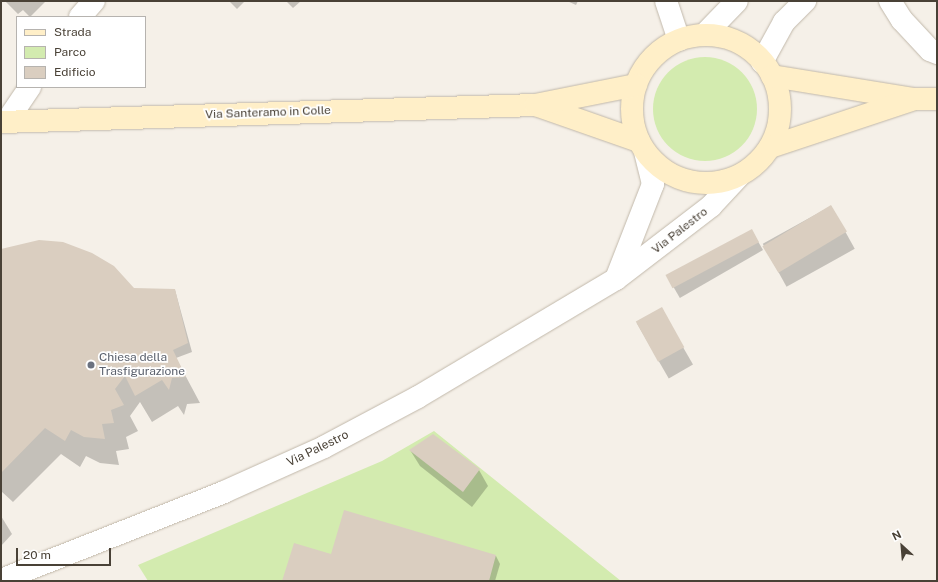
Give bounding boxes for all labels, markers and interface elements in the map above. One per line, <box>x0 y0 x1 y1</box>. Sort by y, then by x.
legend <box>16 16 146 88</box>
text: Strada <box>54 25 91 39</box>
text: Parco <box>54 45 86 59</box>
text: Edificio <box>54 65 96 79</box>
street label: Via Santeramo in Colle <box>205 104 331 122</box>
street label: Via Palestro <box>649 205 711 257</box>
place label: Chiesa della Trasfigurazione <box>99 351 185 379</box>
marker: Chiesa della Trasfigurazione <box>86 360 96 370</box>
street label: Via Palestro <box>285 428 351 470</box>
north arrow <box>882 526 922 566</box>
text: N <box>890 528 903 542</box>
scale bar <box>18 540 113 566</box>
text: 20 m <box>23 548 51 562</box>

